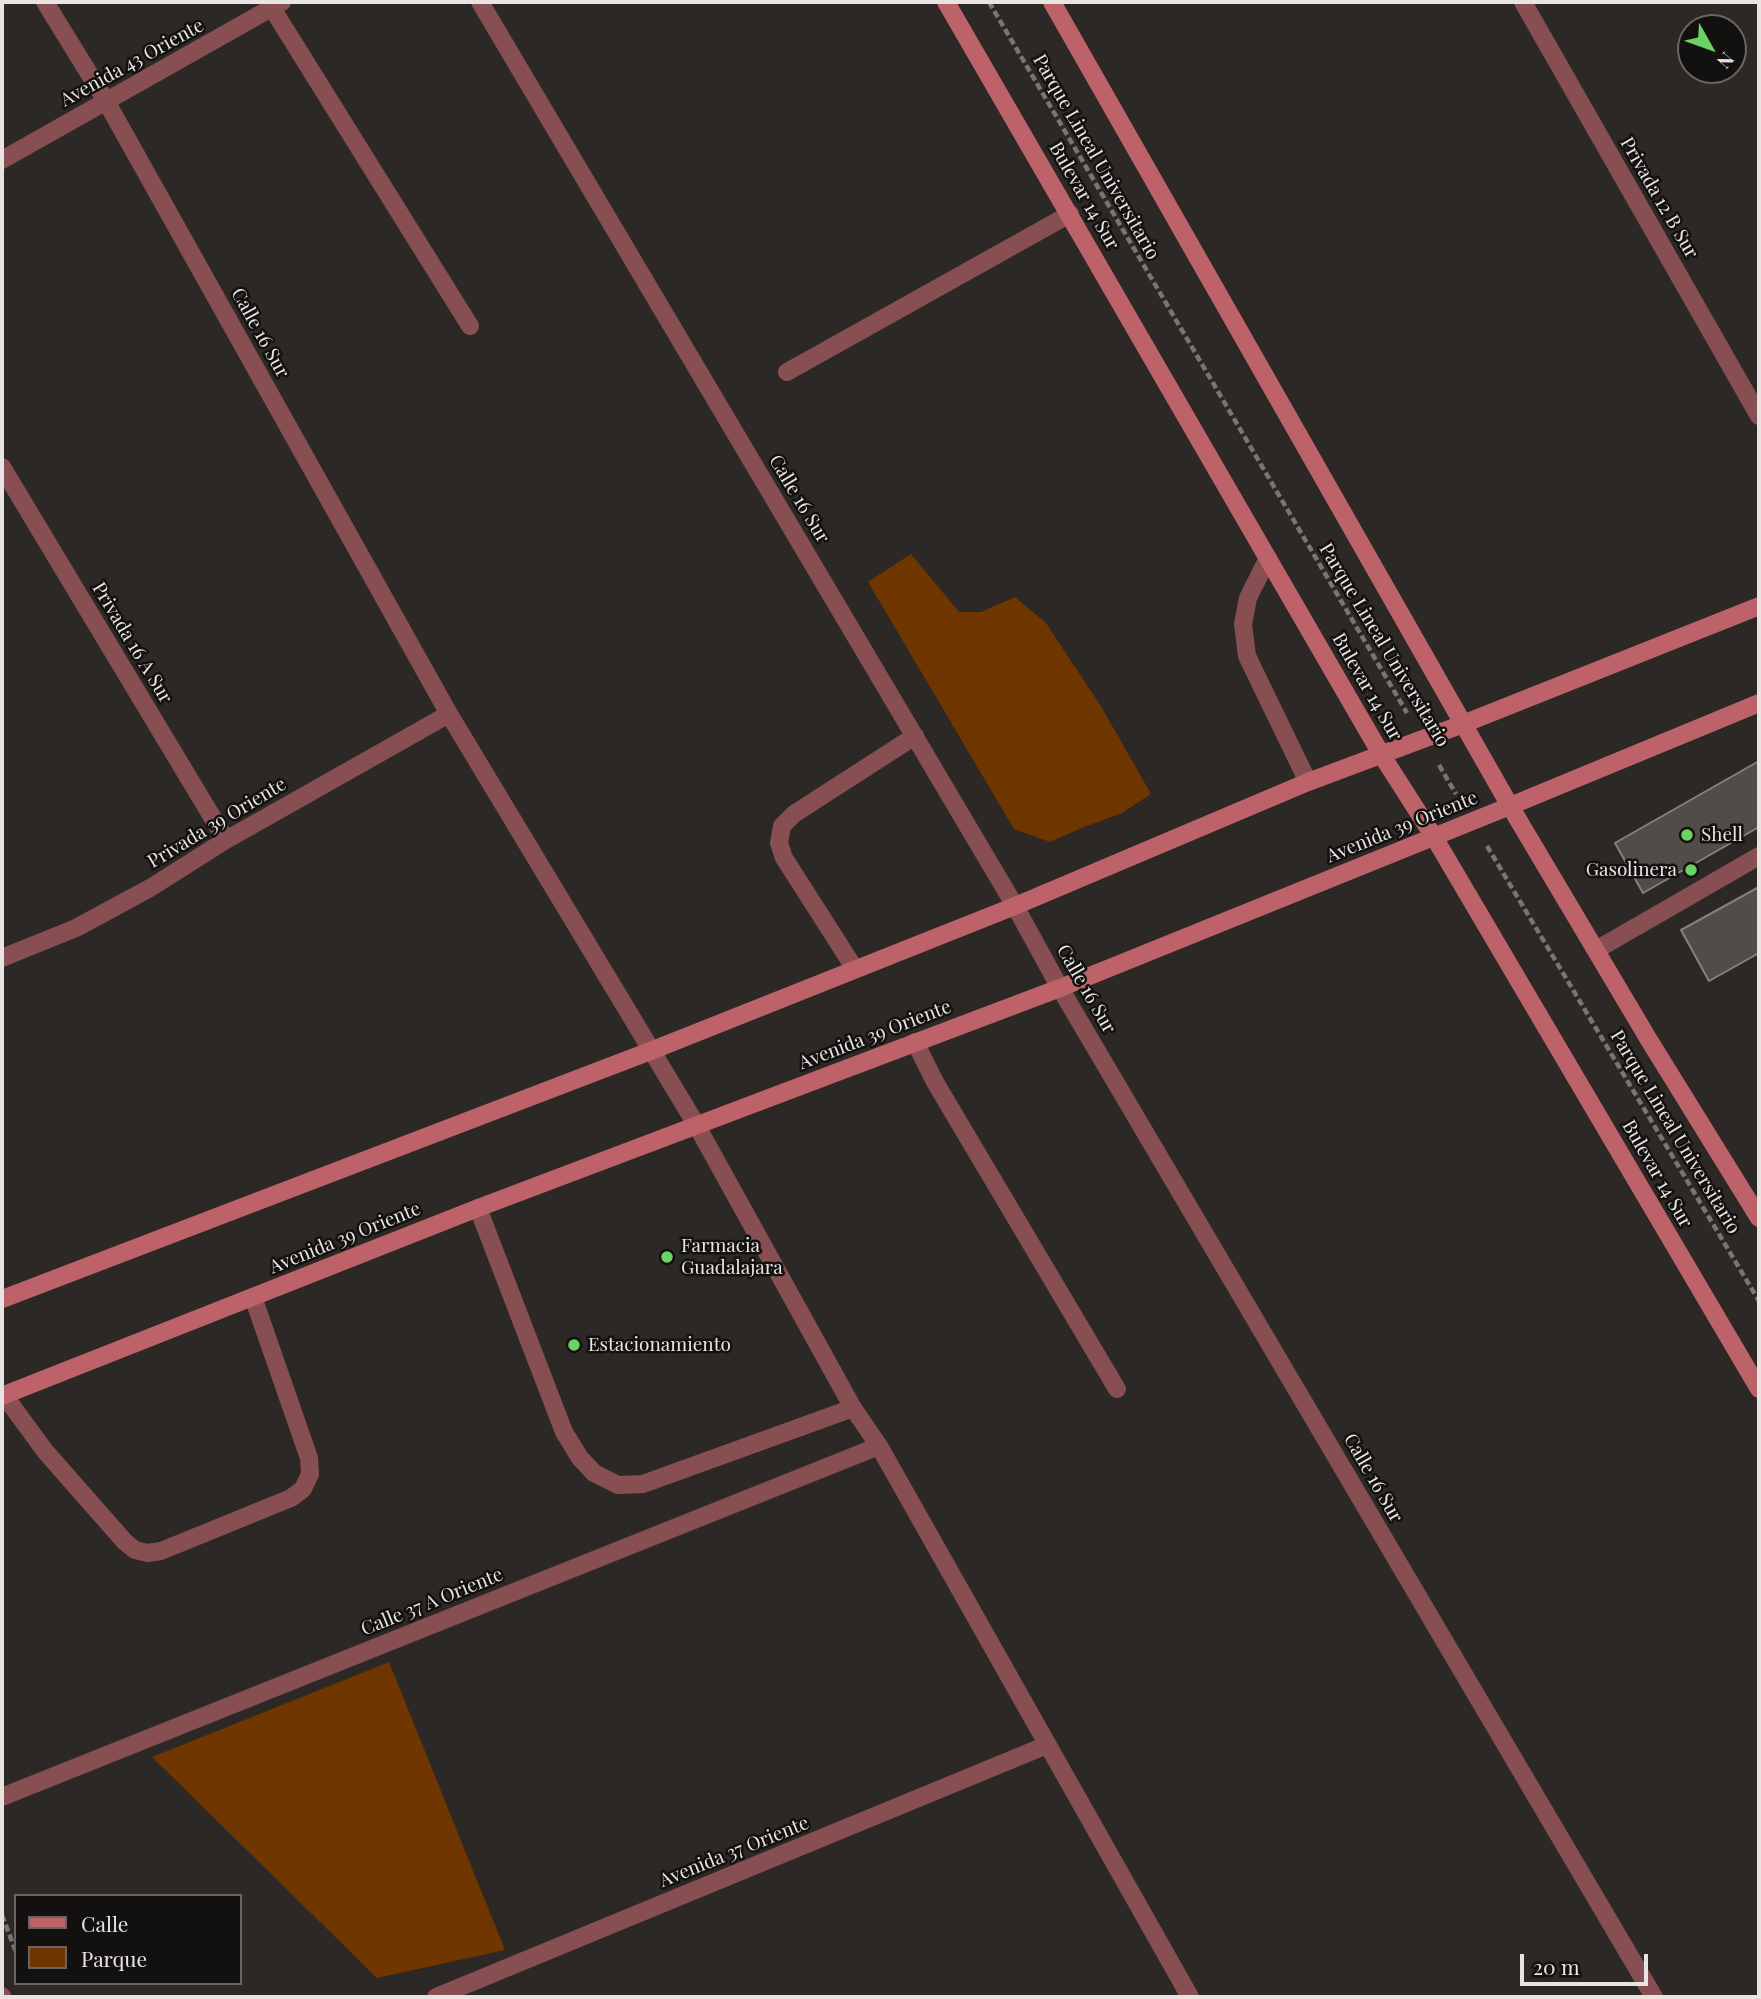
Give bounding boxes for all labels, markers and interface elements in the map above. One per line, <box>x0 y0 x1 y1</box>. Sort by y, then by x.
street label: Avenida 43 Oriente <box>56 14 208 112</box>
north arrow <box>1677 14 1747 84</box>
text: N <box>1712 48 1741 75</box>
street label: Parque Lineal Universitario <box>1028 50 1164 264</box>
street label: Privada 12 B Sur <box>1615 133 1703 263</box>
street label: Bulevar 14 Sur <box>1044 138 1124 254</box>
street label: Calle 16 Sur <box>226 284 294 382</box>
street label: Calle 16 Sur <box>764 451 834 547</box>
street label: Parque Lineal Universitario <box>1314 539 1454 751</box>
street label: Privada 16 A Sur <box>87 578 177 708</box>
street label: Bulevar 14 Sur <box>1327 629 1407 745</box>
street label: Privada 39 Oriente <box>144 773 290 873</box>
street label: Avenida 39 Oriente <box>1323 786 1481 868</box>
place label: Shell <box>1701 824 1743 846</box>
marker: Shell <box>1679 827 1695 843</box>
place label: Gasolinera <box>1586 859 1677 881</box>
marker: Gasolinera <box>1683 862 1699 878</box>
street label: Calle 16 Sur <box>1051 940 1121 1038</box>
street label: Avenida 39 Oriente <box>796 995 954 1075</box>
street label: Parque Lineal Universitario <box>1605 1026 1745 1238</box>
street label: Bulevar 14 Sur <box>1617 1116 1697 1232</box>
street label: Avenida 39 Oriente <box>266 1197 424 1279</box>
place label: Farmacia Guadalajara <box>681 1235 783 1279</box>
marker: Farmacia Guadalajara <box>659 1249 675 1265</box>
place label: Estacionamiento <box>588 1334 731 1356</box>
marker: Estacionamiento <box>566 1337 582 1353</box>
street label: Calle 16 Sur <box>1338 1429 1408 1527</box>
street label: Calle 37 A Oriente <box>358 1563 506 1641</box>
street label: Avenida 37 Oriente <box>656 1812 812 1892</box>
legend <box>14 1894 242 1985</box>
text: Calle <box>81 1909 128 1937</box>
scale bar <box>1523 1940 1651 1984</box>
text: Parque <box>81 1944 147 1972</box>
text: 20 m <box>1533 1952 1580 1980</box>

